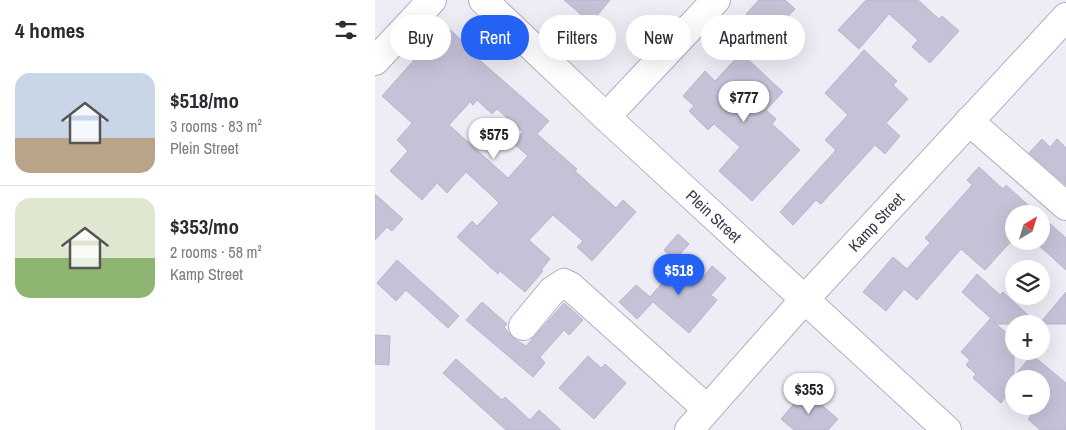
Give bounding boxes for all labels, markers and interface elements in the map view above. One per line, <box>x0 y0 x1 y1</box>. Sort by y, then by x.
chip: Buy <box>390 15 451 60</box>
chip: Rent <box>461 15 529 60</box>
chip: Filters <box>539 15 616 60</box>
chip: New <box>626 15 691 60</box>
chip: Apartment <box>701 15 805 60</box>
text: 4 homes <box>15 16 85 45</box>
icon: filters <box>332 16 360 44</box>
pin: $777 <box>714 80 774 123</box>
text: $518/mo <box>170 86 239 115</box>
text: $777 <box>729 86 759 108</box>
icon: home <box>55 93 115 153</box>
text: 3 rooms · 83 m² <box>170 115 262 137</box>
pin: $575 <box>464 118 524 160</box>
text: $575 <box>479 123 509 145</box>
text: Plein Street <box>170 137 239 159</box>
street label: Plein Street <box>681 185 747 248</box>
street label: Kamp Street <box>843 188 909 256</box>
north arrow <box>1005 205 1050 250</box>
map controls <box>1005 205 1050 415</box>
text: $353/mo <box>170 212 239 241</box>
icon: home <box>55 218 115 278</box>
text: 2 rooms · 58 m² <box>170 241 262 263</box>
pin: $518 <box>649 254 709 296</box>
text: $518 <box>664 259 694 281</box>
button: layers <box>1005 260 1050 305</box>
text: Kamp Street <box>170 263 243 285</box>
button: + <box>1005 315 1050 360</box>
button: − <box>1005 370 1050 415</box>
pin: $353 <box>779 372 839 415</box>
text: $353 <box>794 378 824 400</box>

